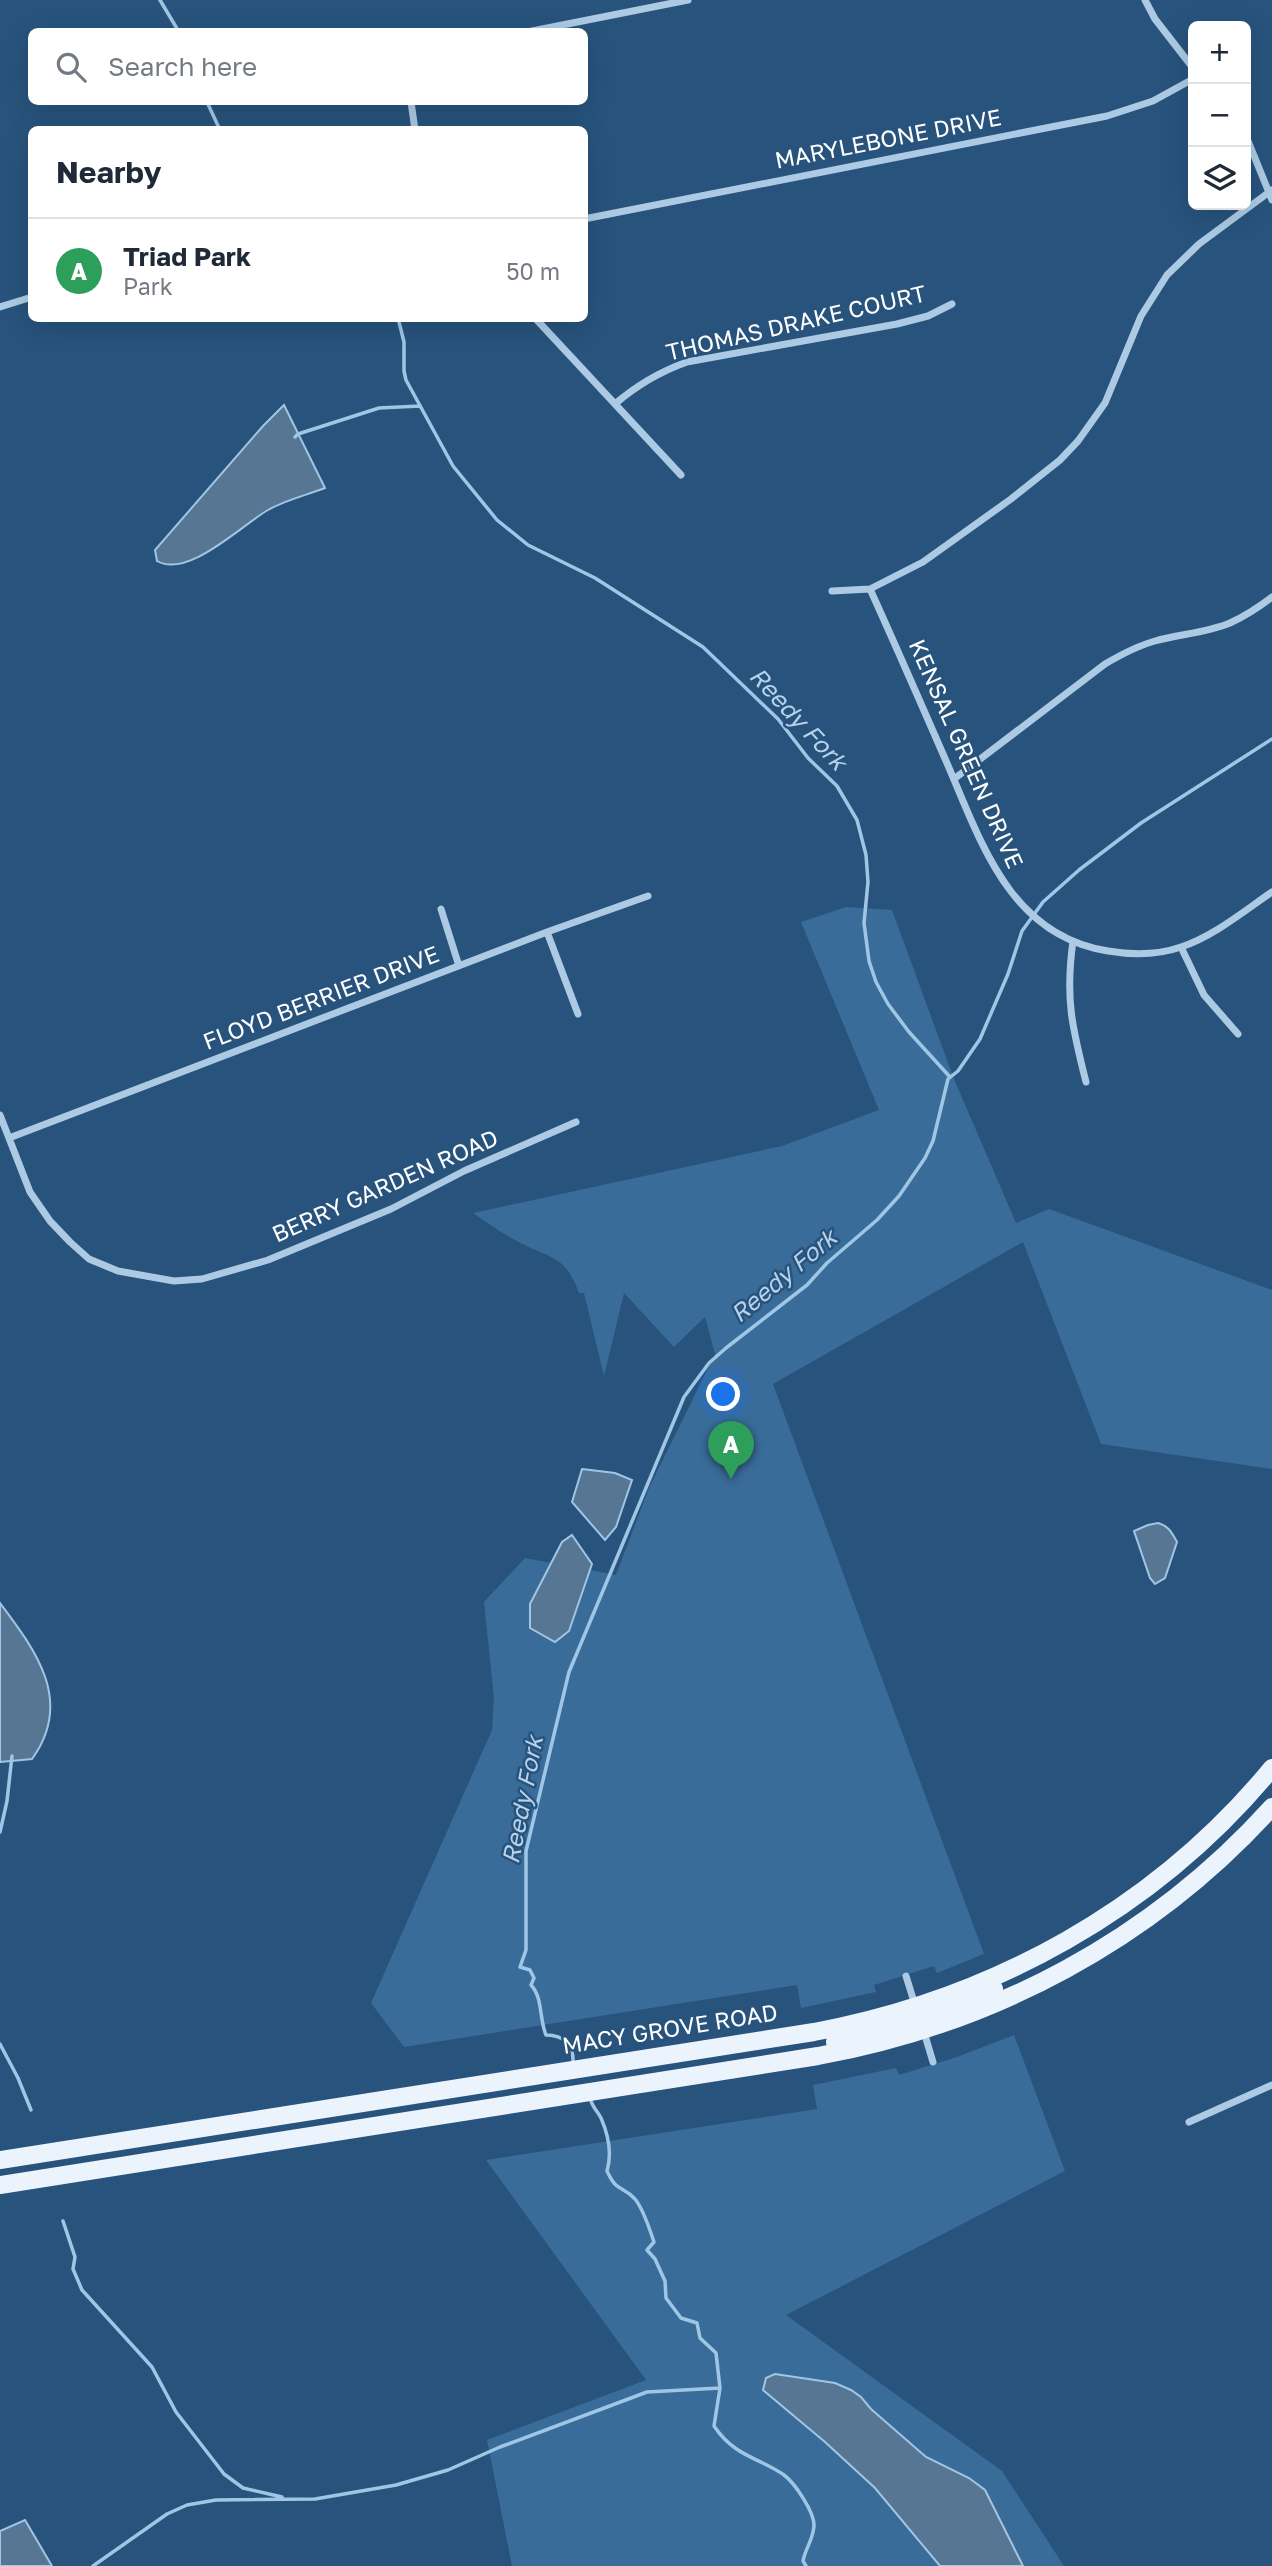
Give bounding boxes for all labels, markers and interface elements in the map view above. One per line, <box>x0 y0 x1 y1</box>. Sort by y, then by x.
map controls <box>1188 21 1251 210</box>
button: + <box>1188 21 1251 84</box>
search box <box>28 28 588 105</box>
icon: search <box>52 48 90 86</box>
text: Search here <box>108 51 257 82</box>
button: − <box>1188 84 1251 147</box>
street label: MARYLEBONE DRIVE <box>772 102 1003 174</box>
button: layers <box>1188 147 1251 210</box>
text: Nearby <box>56 154 161 190</box>
text: Triad Park <box>123 241 251 272</box>
text: A <box>71 257 87 285</box>
text: 50 m <box>506 257 560 285</box>
text: Park <box>123 272 173 300</box>
street label: THOMAS DRAKE COURT <box>663 278 929 366</box>
street label: KENSAL GREEN DRIVE <box>904 635 1030 872</box>
water label: Reedy Fork <box>744 661 856 778</box>
street label: FLOYD BERRIER DRIVE <box>199 939 443 1055</box>
street label: BERRY GARDEN ROAD <box>267 1123 502 1248</box>
water label: Reedy Fork <box>724 1221 844 1328</box>
your location <box>706 1377 740 1411</box>
pin: A <box>708 1421 754 1479</box>
water label: Reedy Fork <box>495 1731 550 1866</box>
street label: MACY GROVE ROAD <box>560 1997 779 2059</box>

